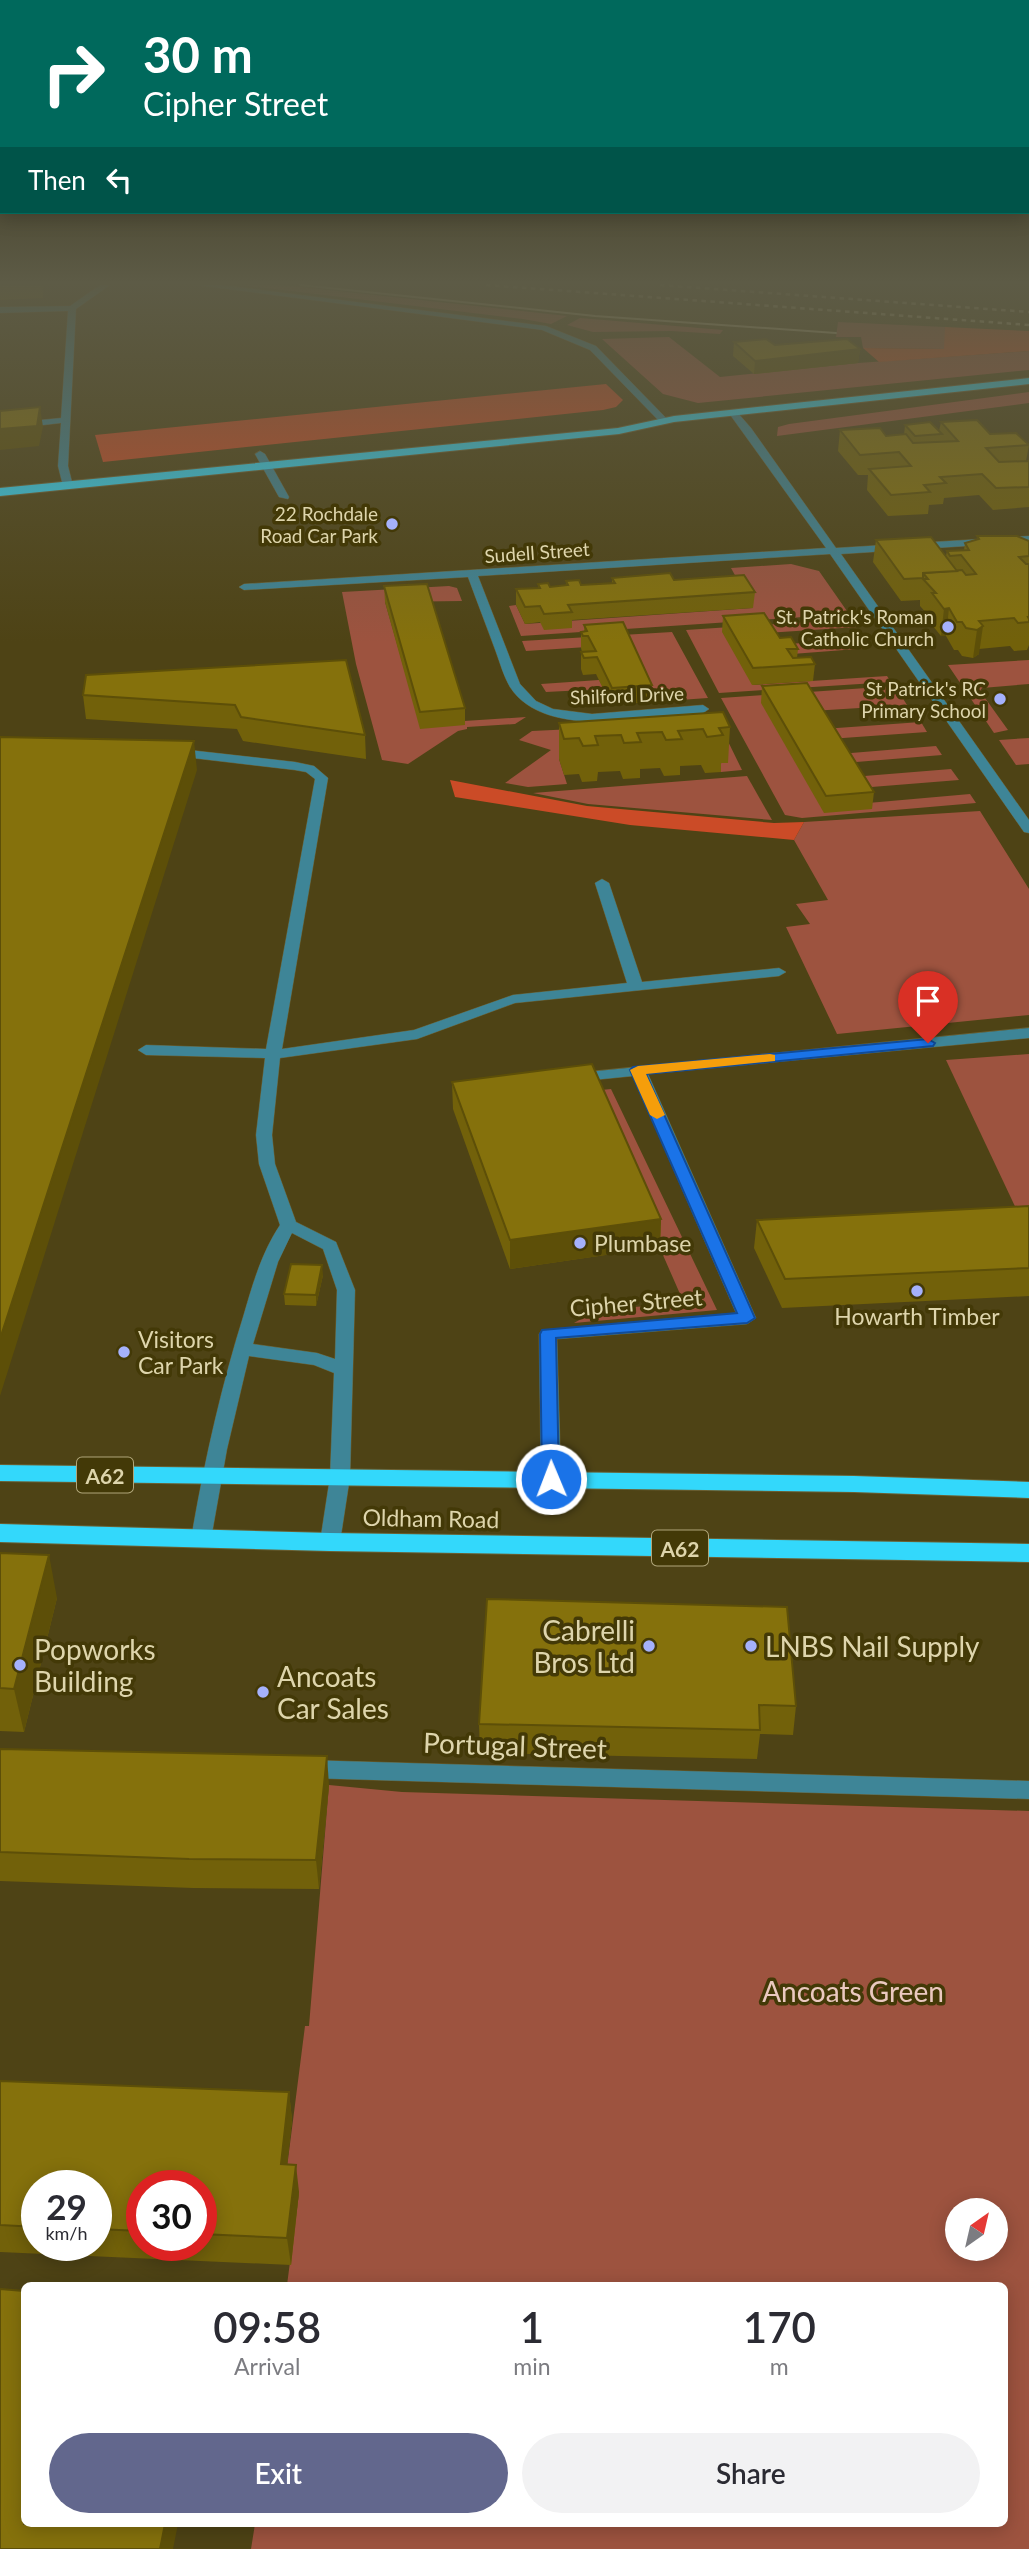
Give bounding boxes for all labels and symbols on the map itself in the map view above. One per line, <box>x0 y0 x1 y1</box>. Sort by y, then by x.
place label: 22 Rochdale Road Car Park <box>260 502 378 547</box>
marker: 22 Rochdale Road Car Park <box>384 516 400 532</box>
street label: Sudell Street <box>484 537 590 567</box>
place label: St. Patrick's Roman Catholic Church <box>776 605 934 650</box>
marker: St. Patrick's Roman Catholic Church <box>940 619 956 635</box>
place label: St Patrick's RC Primary School <box>861 677 986 722</box>
street label: Shilford Drive <box>570 682 684 708</box>
marker: St Patrick's RC Primary School <box>992 691 1008 707</box>
pin <box>898 971 958 1043</box>
place label: Plumbase <box>594 1229 691 1257</box>
marker: Plumbase <box>572 1235 588 1251</box>
street label: Cipher Street <box>568 1282 704 1322</box>
marker: Howarth Timber <box>909 1283 925 1299</box>
place label: Howarth Timber <box>834 1302 1000 1330</box>
place label: Visitors Car Park <box>138 1325 224 1379</box>
marker: Visitors Car Park <box>116 1344 132 1360</box>
position arrow <box>514 1442 588 1516</box>
road number: A62 <box>77 1458 133 1492</box>
street label: Oldham Road <box>362 1503 500 1533</box>
road number: A62 <box>652 1530 708 1566</box>
place label: Cabrelli Bros Ltd <box>534 1613 635 1679</box>
place label: LNBS Nail Supply <box>765 1629 980 1663</box>
place label: Popworks Building <box>34 1632 156 1698</box>
marker: Cabrelli Bros Ltd <box>641 1638 657 1654</box>
marker: LNBS Nail Supply <box>743 1638 759 1654</box>
marker: Popworks Building <box>12 1657 28 1673</box>
place label: Ancoats Car Sales <box>277 1659 389 1725</box>
marker: Ancoats Car Sales <box>255 1684 271 1700</box>
street label: Portugal Street <box>423 1725 607 1765</box>
park label: Ancoats Green <box>762 1974 944 2008</box>
speed limit sign: 30 <box>126 2170 217 2261</box>
north arrow <box>945 2198 1008 2261</box>

